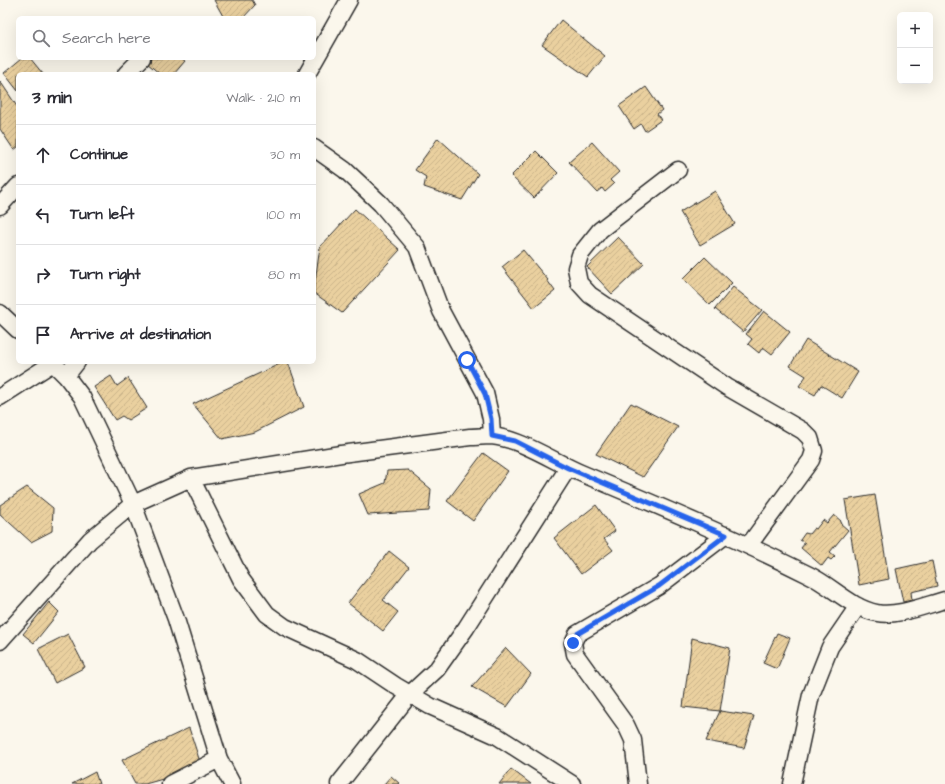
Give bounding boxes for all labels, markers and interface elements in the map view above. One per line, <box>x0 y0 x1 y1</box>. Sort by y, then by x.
map controls <box>897 12 933 84</box>
button: + <box>897 12 933 48</box>
search box <box>16 16 316 60</box>
icon: search <box>30 27 52 49</box>
text: Search here <box>62 28 151 49</box>
button: − <box>897 48 933 84</box>
text: 3 min <box>32 86 72 110</box>
text: Walk · 210 m <box>226 89 300 107</box>
icon: ahead <box>32 144 54 166</box>
text: Continue <box>70 144 128 165</box>
text: 30 m <box>270 146 300 164</box>
icon: left <box>32 204 54 226</box>
text: Turn left <box>70 204 134 225</box>
text: 100 m <box>267 206 300 224</box>
icon: right <box>32 264 54 286</box>
text: Turn right <box>70 264 141 285</box>
text: 80 m <box>268 266 300 284</box>
icon: arrive <box>32 324 54 346</box>
text: Arrive at destination <box>70 324 211 345</box>
route start <box>458 351 476 369</box>
route end <box>564 634 582 652</box>

